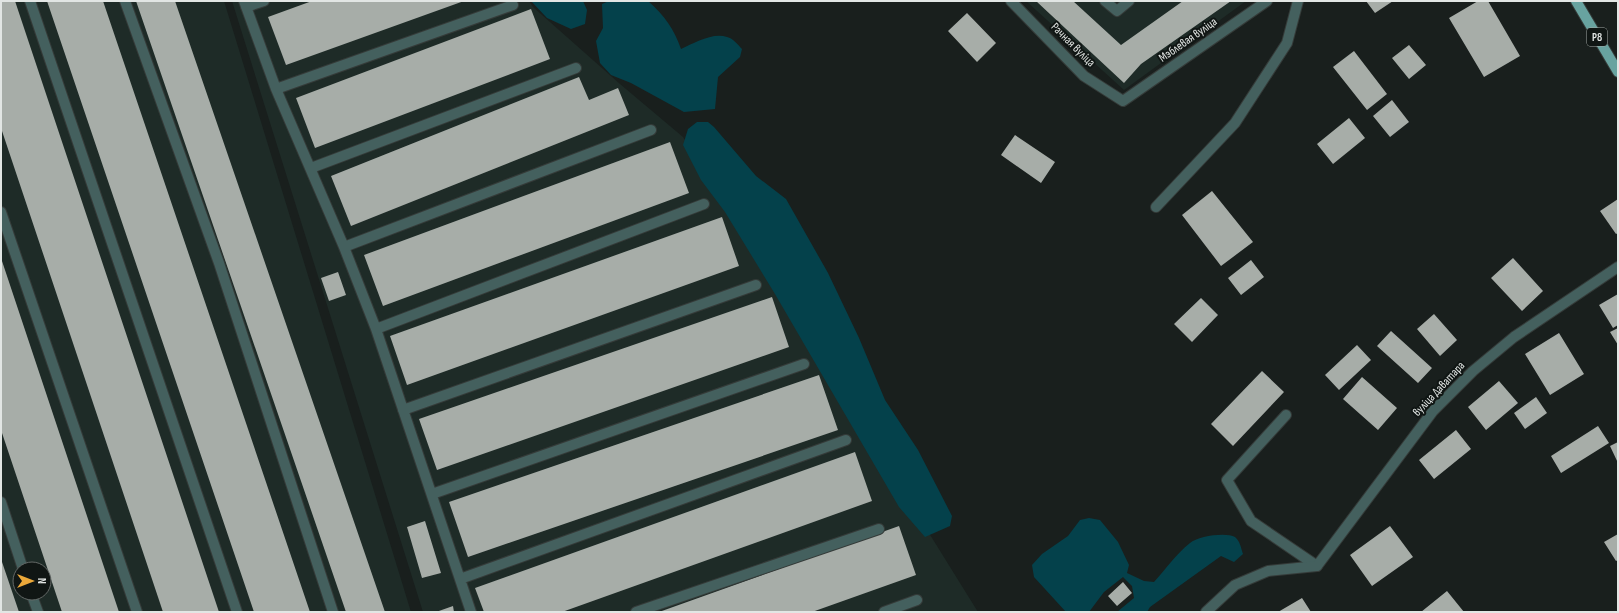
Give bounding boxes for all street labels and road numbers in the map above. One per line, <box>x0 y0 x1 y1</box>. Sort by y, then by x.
street label: Мэблевая вуліца <box>1156 14 1220 66</box>
street label: Рачная вуліца <box>1048 20 1098 70</box>
road number: Р8 <box>1587 28 1607 46</box>
street label: вуліца Даватара <box>1410 358 1468 420</box>

